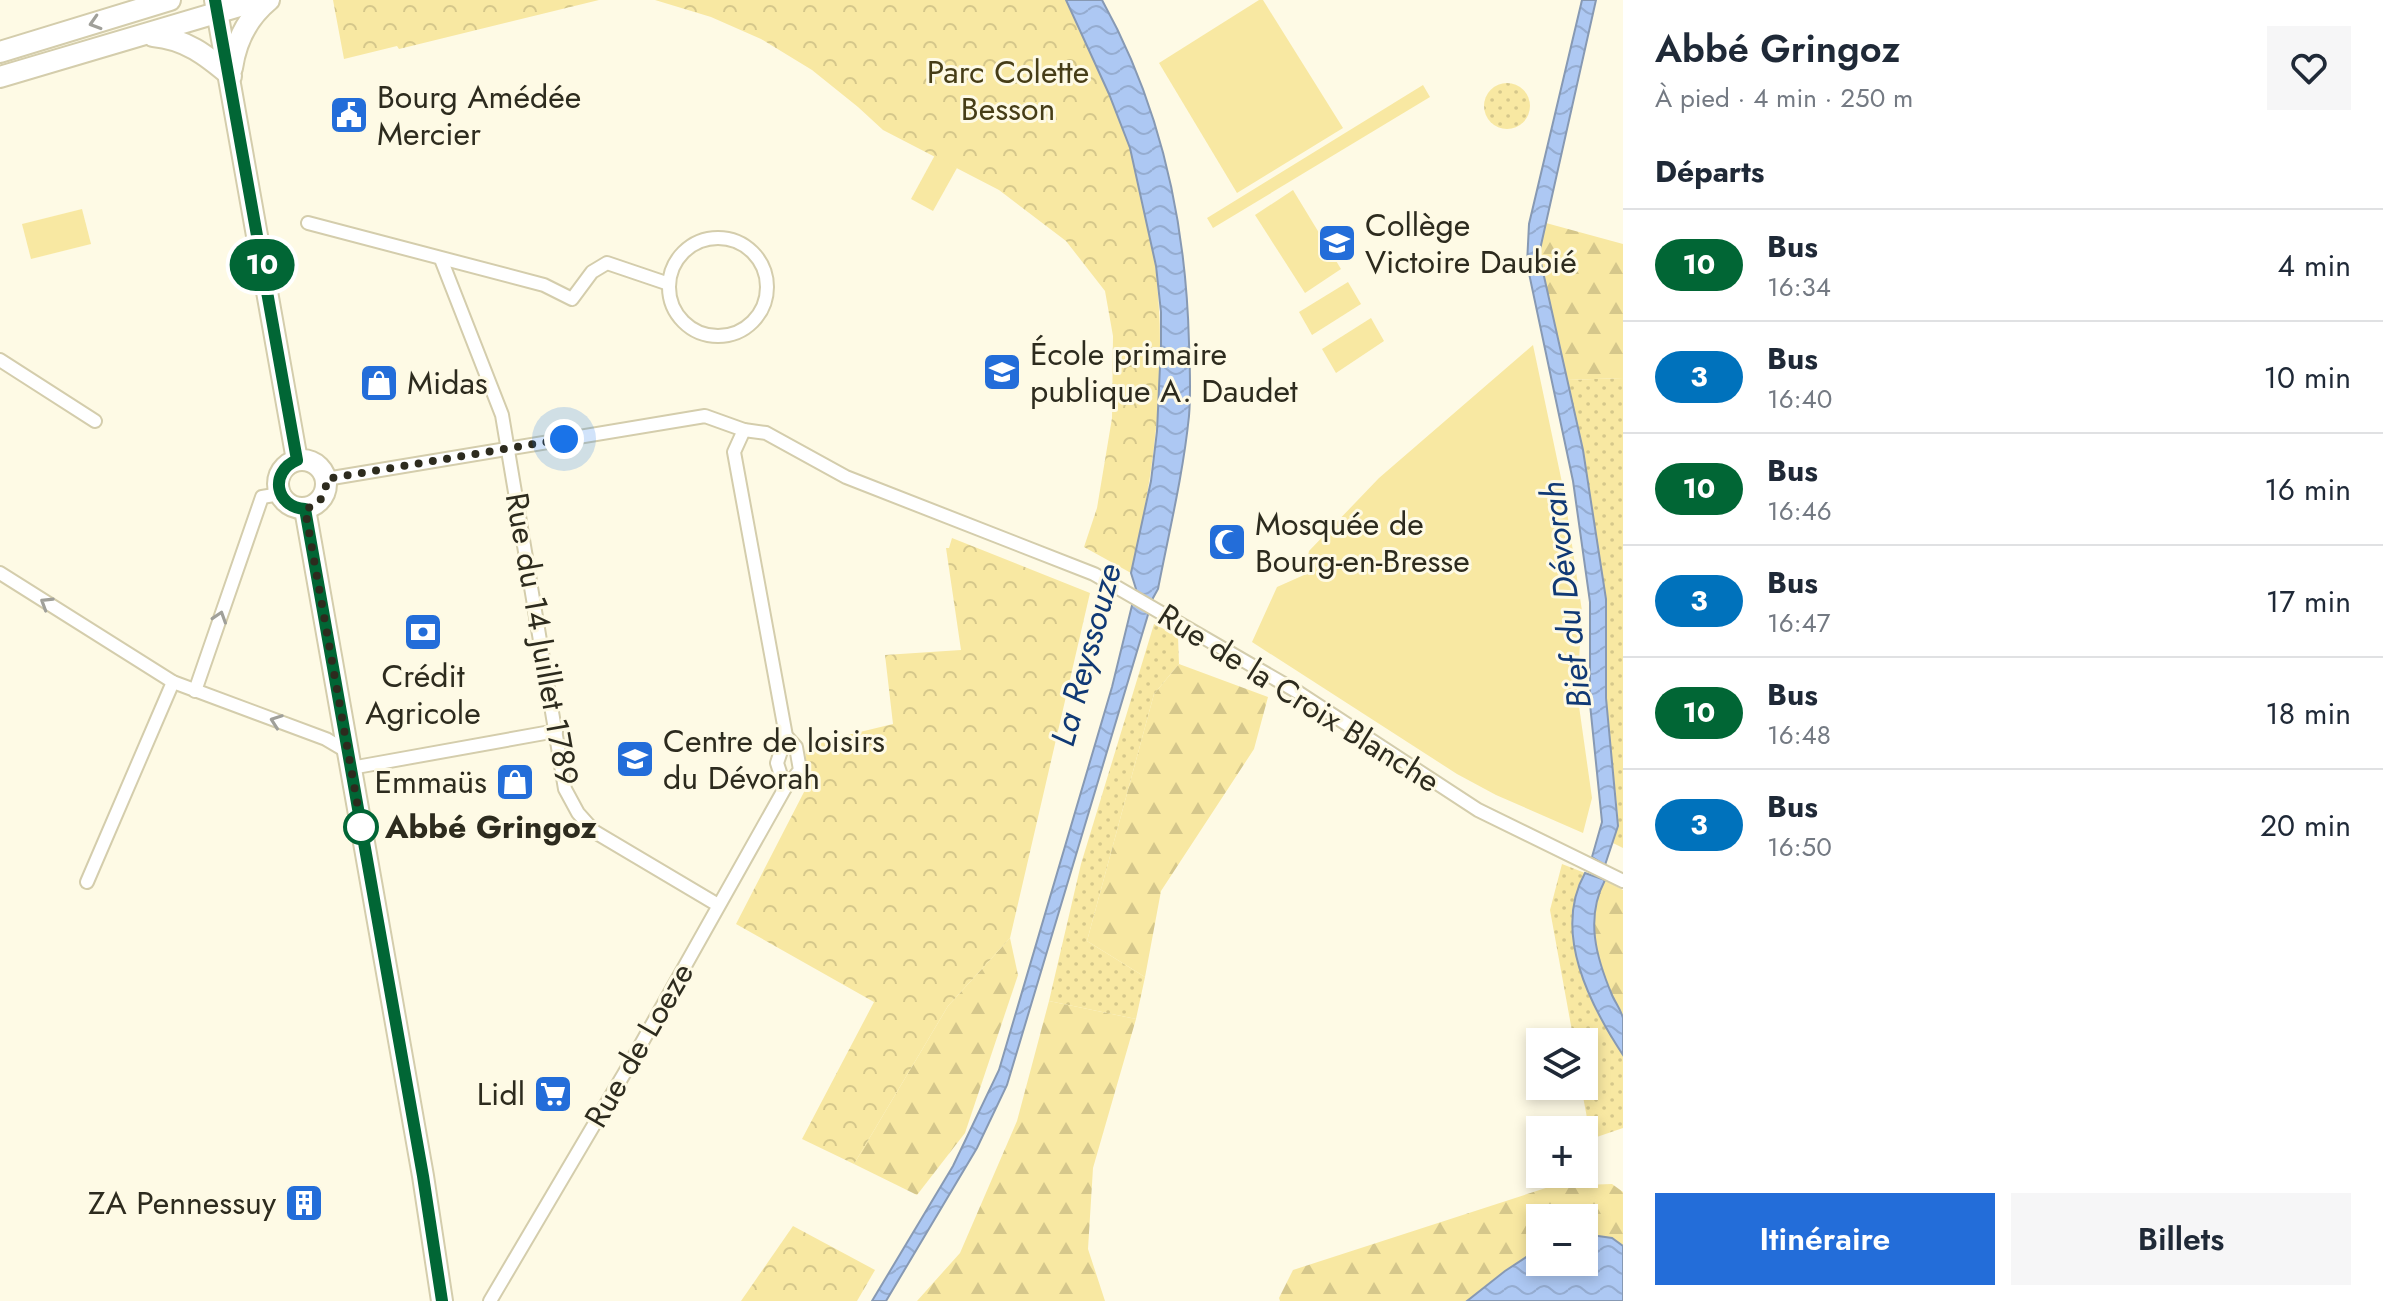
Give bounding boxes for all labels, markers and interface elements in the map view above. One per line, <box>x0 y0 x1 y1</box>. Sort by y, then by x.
one-way arrow <box>89 14 103 30</box>
text: Abbé Gringoz <box>1655 21 1900 76</box>
button: heart <box>2267 26 2351 110</box>
park label: Parc Colette Besson <box>927 49 1089 132</box>
place label: Bourg Amédée Mercier <box>377 74 581 157</box>
text: À pied · 4 min · 250 m <box>1655 79 1913 117</box>
public building icon: Bourg Amédée Mercier <box>328 94 370 136</box>
text: Départs <box>1655 150 1764 193</box>
place label: Collège Victoire Daubié <box>1365 202 1577 285</box>
school or university icon: Collège Victoire Daubié <box>1316 222 1358 264</box>
text: Bus <box>1767 225 1818 268</box>
line badge: 10 <box>226 239 298 291</box>
text: 10 <box>246 244 278 285</box>
text: 10 <box>1683 244 1715 285</box>
text: 4 min <box>2278 244 2351 287</box>
text: 16:34 <box>1767 268 1831 306</box>
place label: École primaire publique A. Daudet <box>1030 331 1298 414</box>
text: Bus <box>1767 337 1818 380</box>
school or university icon: École primaire publique A. Daudet <box>981 351 1023 393</box>
text: 3 <box>1690 356 1708 397</box>
text: 10 min <box>2264 356 2351 399</box>
place label: Midas <box>407 360 488 406</box>
shop icon: Midas <box>358 362 400 404</box>
text: 16:40 <box>1767 380 1832 418</box>
your location <box>544 419 584 459</box>
text: Bus <box>1767 449 1818 492</box>
text: 10 <box>1683 468 1715 509</box>
text: 16 min <box>2264 468 2351 511</box>
water label: Bief du Dévorah <box>1528 478 1604 712</box>
street label: Rue du 14 Juillet 1789 <box>494 489 590 789</box>
text: 16:46 <box>1767 492 1832 530</box>
place label: Mosquée de Bourg-en-Bresse <box>1255 501 1470 584</box>
mosque icon: Mosquée de Bourg-en-Bresse <box>1206 521 1248 563</box>
water label: La Reyssouze <box>1038 558 1134 752</box>
text: Bus <box>1767 561 1818 604</box>
text: 3 <box>1690 580 1708 621</box>
text: 17 min <box>2266 580 2351 623</box>
street label: Rue de la Croix Blanche <box>1149 592 1449 804</box>
one-way arrow <box>40 597 55 612</box>
text: 16:47 <box>1767 604 1830 642</box>
one-way arrow <box>211 611 227 625</box>
bank icon: Crédit Agricole <box>402 611 444 653</box>
place label: Crédit Agricole <box>365 653 481 736</box>
text: Bus <box>1767 673 1818 716</box>
text: 10 <box>1683 692 1715 733</box>
text: 18 min <box>2265 692 2351 735</box>
one-way arrow <box>270 714 284 731</box>
text: 16:48 <box>1767 716 1831 754</box>
place label: Centre de loisirs du Dévorah <box>663 718 885 801</box>
school or university icon: Centre de loisirs du Dévorah <box>614 738 656 780</box>
place label: Emmaüs <box>374 759 487 805</box>
shop icon: Emmaüs <box>494 761 536 803</box>
text: Bus <box>1767 785 1818 828</box>
place label: Abbé Gringoz <box>384 804 597 850</box>
text: 3 <box>1690 804 1708 845</box>
text: 20 min <box>2260 804 2351 847</box>
marker: Abbé Gringoz <box>344 810 378 844</box>
text: 16:50 <box>1767 828 1832 866</box>
street label: Rue de Loeze <box>573 954 705 1136</box>
map controls <box>1526 1028 1598 1276</box>
button: layers <box>1526 1028 1598 1100</box>
place label: Lidl <box>477 1071 525 1117</box>
supermarket icon: Lidl <box>532 1073 574 1115</box>
button: + <box>1526 1116 1598 1188</box>
place label: ZA Pennessuy <box>88 1180 277 1226</box>
building icon: ZA Pennessuy <box>283 1182 325 1224</box>
button: Itinéraire <box>1655 1193 1995 1285</box>
button: Billets <box>2011 1193 2351 1285</box>
button: − <box>1526 1204 1598 1276</box>

